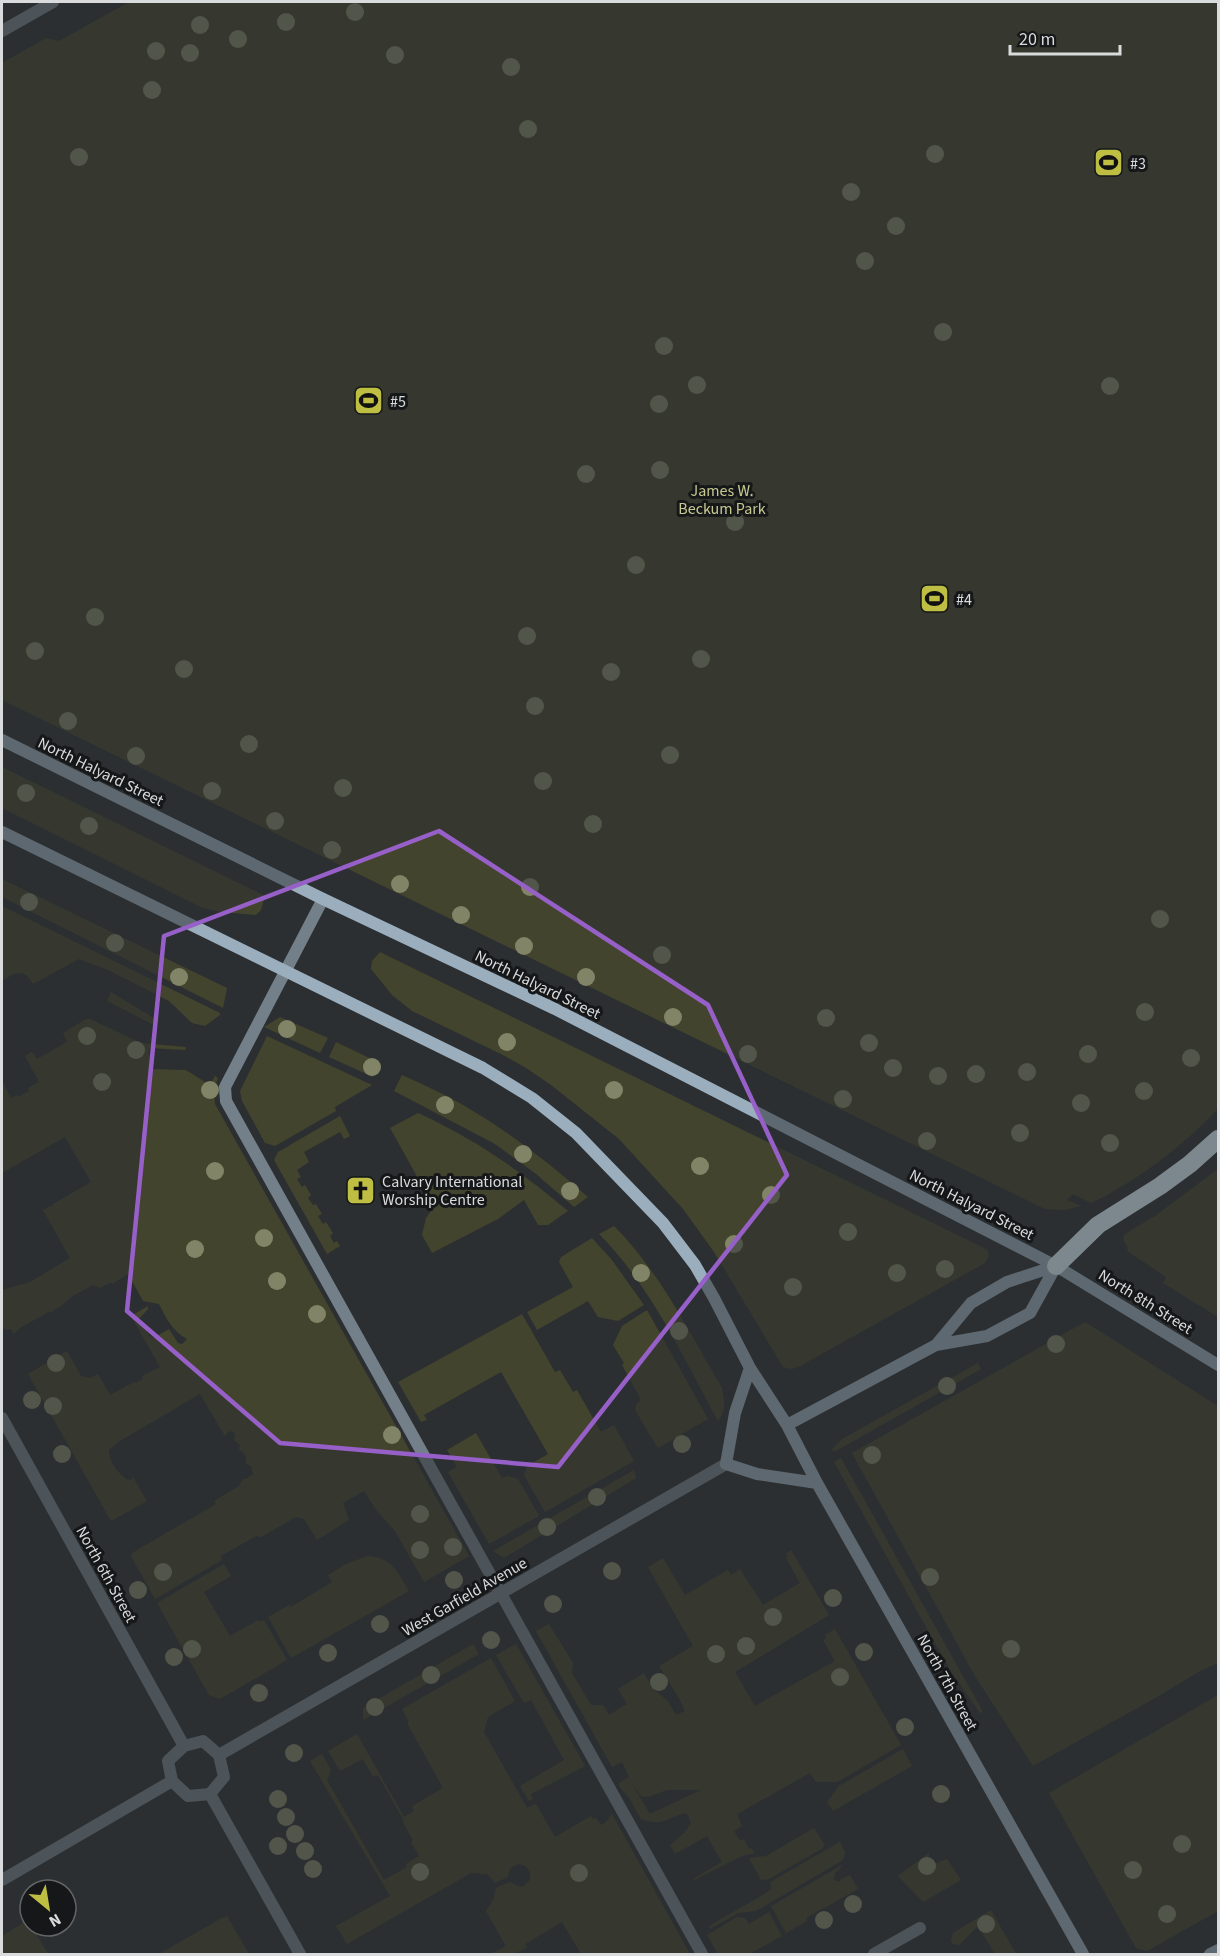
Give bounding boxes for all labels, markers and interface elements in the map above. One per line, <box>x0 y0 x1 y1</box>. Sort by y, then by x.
scale bar <box>1010 18 1120 56</box>
text: 20 m <box>1019 27 1055 52</box>
sports icon: #3 <box>1093 147 1125 179</box>
place label: #3 <box>1130 153 1146 175</box>
sports icon: #5 <box>353 385 385 417</box>
place label: #5 <box>390 391 406 413</box>
park label: James W. Beckum Park <box>678 480 766 520</box>
sports icon: #4 <box>919 583 951 615</box>
place label: #4 <box>956 589 972 611</box>
street label: North Halyard Street <box>34 732 168 812</box>
street label: North Halyard Street <box>471 945 605 1025</box>
street label: North Halyard Street <box>905 1164 1038 1246</box>
place label: Calvary International Worship Centre <box>382 1171 522 1211</box>
church icon: Calvary International Worship Centre <box>345 1174 377 1206</box>
street label: North 8th Street <box>1094 1264 1197 1340</box>
street label: North 6th Street <box>71 1522 142 1627</box>
street label: West Garfield Avenue <box>398 1552 531 1642</box>
street label: North 7th Street <box>912 1630 983 1735</box>
north arrow <box>18 1878 78 1938</box>
text: N <box>45 1908 65 1932</box>

